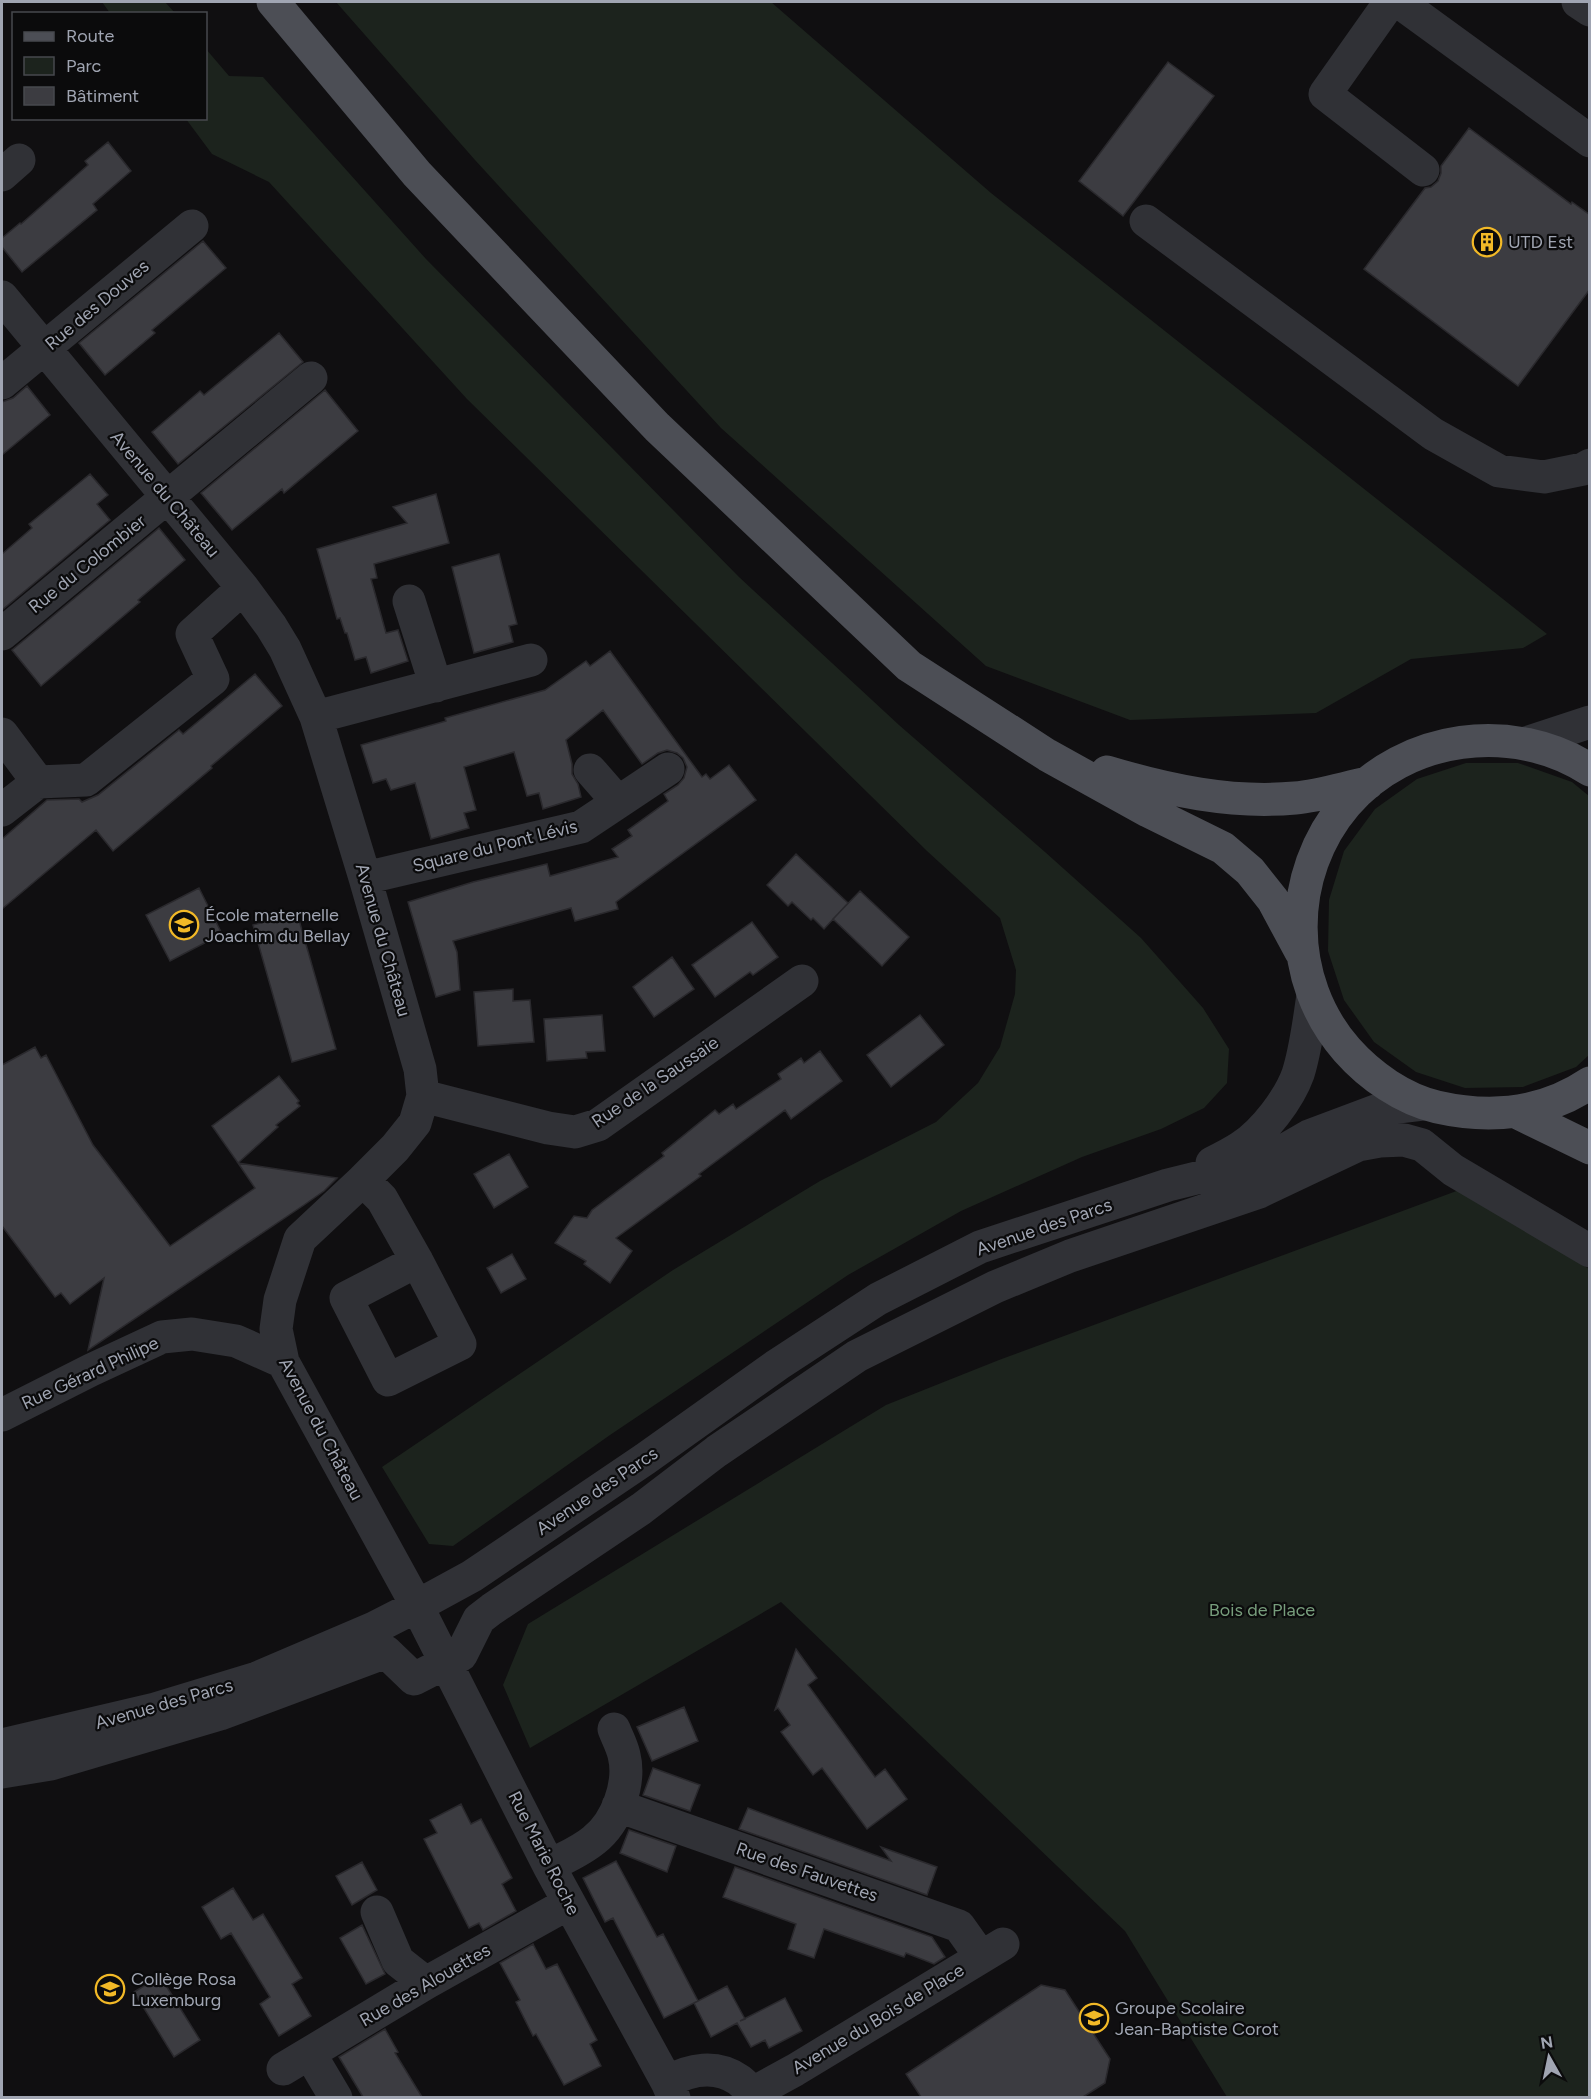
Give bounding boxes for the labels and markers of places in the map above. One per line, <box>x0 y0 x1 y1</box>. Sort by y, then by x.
building icon: UTD Est <box>1471 226 1503 258</box>
place label: UTD Est <box>1508 231 1573 253</box>
place label: École maternelle Joachim du Bellay <box>205 904 350 947</box>
school or university icon: École maternelle Joachim du Bellay <box>168 909 200 941</box>
place label: Collège Rosa Luxemburg <box>131 1968 236 2011</box>
school or university icon: Collège Rosa Luxemburg <box>94 1973 126 2005</box>
place label: Groupe Scolaire Jean-Baptiste Corot <box>1115 1997 1279 2040</box>
school or university icon: Groupe Scolaire Jean-Baptiste Corot <box>1078 2002 1110 2034</box>

